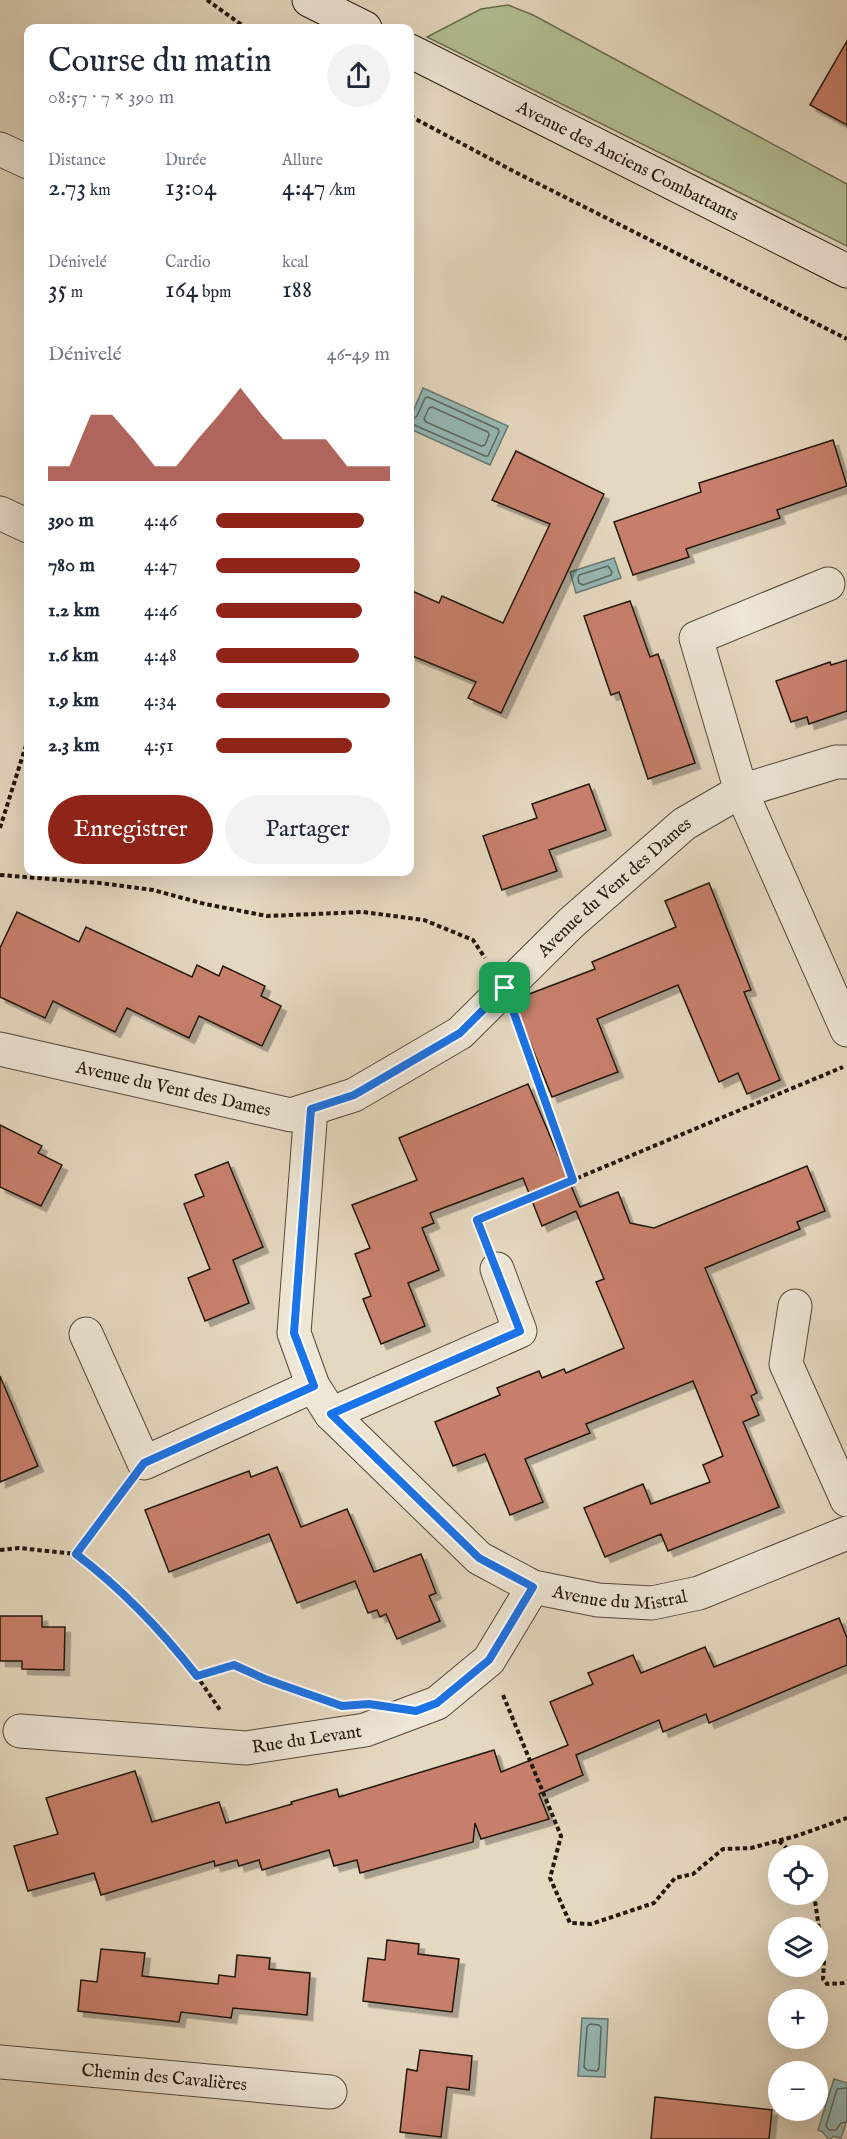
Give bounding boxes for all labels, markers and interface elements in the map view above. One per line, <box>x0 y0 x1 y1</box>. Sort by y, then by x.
text: Course du matin <box>48 41 272 83</box>
button: share <box>327 44 390 107</box>
text: 08:57 · 7 × 390 m <box>48 85 174 110</box>
street label: Avenue des Anciens Combattants <box>512 96 742 228</box>
text: Distance <box>48 151 106 171</box>
text: Durée <box>165 151 207 171</box>
text: Allure <box>282 151 323 171</box>
text: 2.73 <box>48 171 86 204</box>
text: 13:04 <box>165 171 217 204</box>
text: 4:47 <box>282 171 326 204</box>
text: km <box>86 181 111 201</box>
text: /km <box>326 181 356 201</box>
text: Dénivelé <box>48 253 107 273</box>
text: Cardio <box>165 253 211 273</box>
text: kcal <box>282 253 309 273</box>
text: 35 <box>48 273 67 306</box>
text: 164 <box>165 273 198 306</box>
text: 188 <box>282 273 312 306</box>
text: m <box>67 283 83 303</box>
text: bpm <box>198 283 231 303</box>
text: Dénivelé <box>48 342 122 367</box>
text: 46–49 m <box>327 342 390 367</box>
text: 390 m <box>48 508 94 533</box>
text: 4:46 <box>144 508 177 533</box>
text: 780 m <box>48 553 95 578</box>
text: 4:47 <box>144 553 178 578</box>
text: 1.2 km <box>48 598 100 623</box>
text: 4:46 <box>144 598 177 623</box>
text: 1.6 km <box>48 643 99 668</box>
text: 4:48 <box>144 643 177 668</box>
text: 1.9 km <box>48 688 99 713</box>
text: 4:34 <box>144 688 176 713</box>
text: 2.3 km <box>48 733 100 758</box>
text: 4:51 <box>144 733 174 758</box>
button: Enregistrer <box>48 795 213 864</box>
button: Partager <box>225 795 390 864</box>
street label: Avenue du Vent des Dames <box>532 812 696 963</box>
pin <box>479 962 530 1013</box>
icon: arrive <box>488 971 521 1004</box>
street label: Avenue du Vent des Dames <box>72 1056 273 1123</box>
street label: Avenue du Mistral <box>549 1581 689 1616</box>
street label: Rue du Levant <box>250 1721 363 1760</box>
map controls <box>768 1845 828 2121</box>
button: locate <box>768 1845 828 1905</box>
button: layers <box>768 1917 828 1977</box>
button: + <box>768 1989 828 2049</box>
street label: Chemin des Cavalières <box>80 2059 248 2097</box>
button: − <box>768 2061 828 2121</box>

